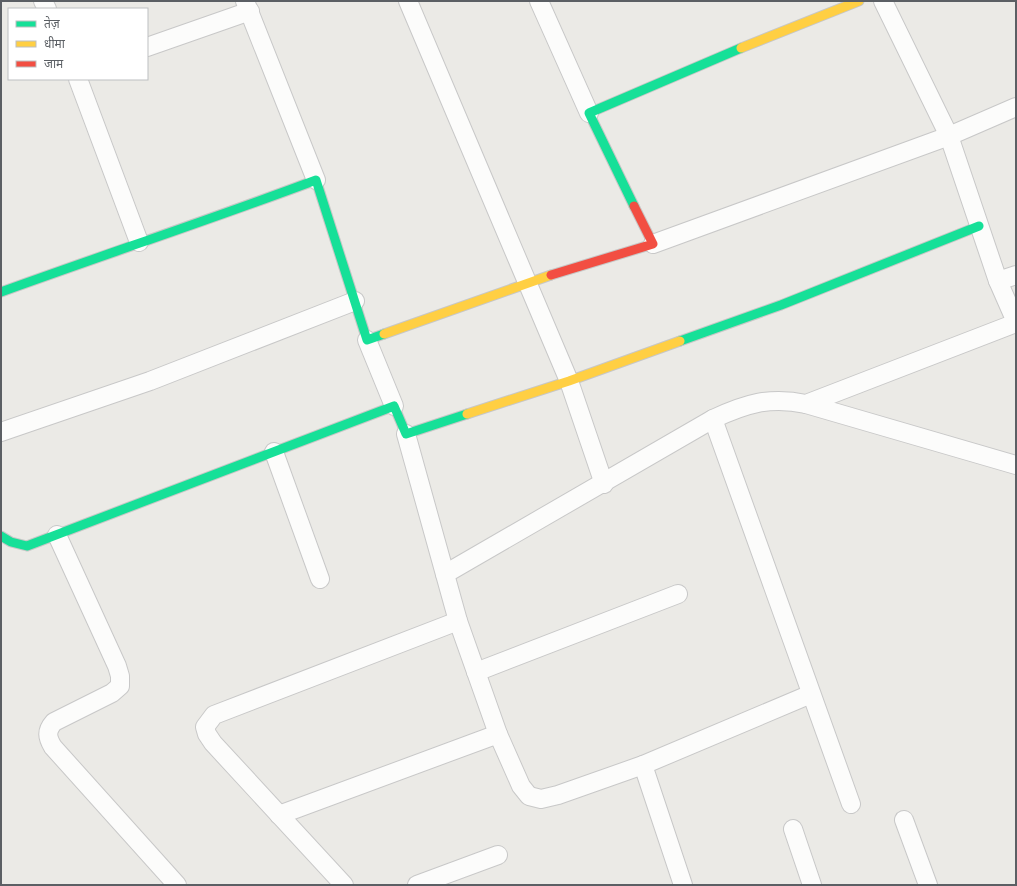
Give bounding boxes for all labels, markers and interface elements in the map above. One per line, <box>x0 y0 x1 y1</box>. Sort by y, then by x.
legend <box>8 8 148 80</box>
text: तेज़ <box>44 16 61 31</box>
text: धीमा <box>44 36 66 51</box>
text: जाम <box>44 56 64 71</box>

